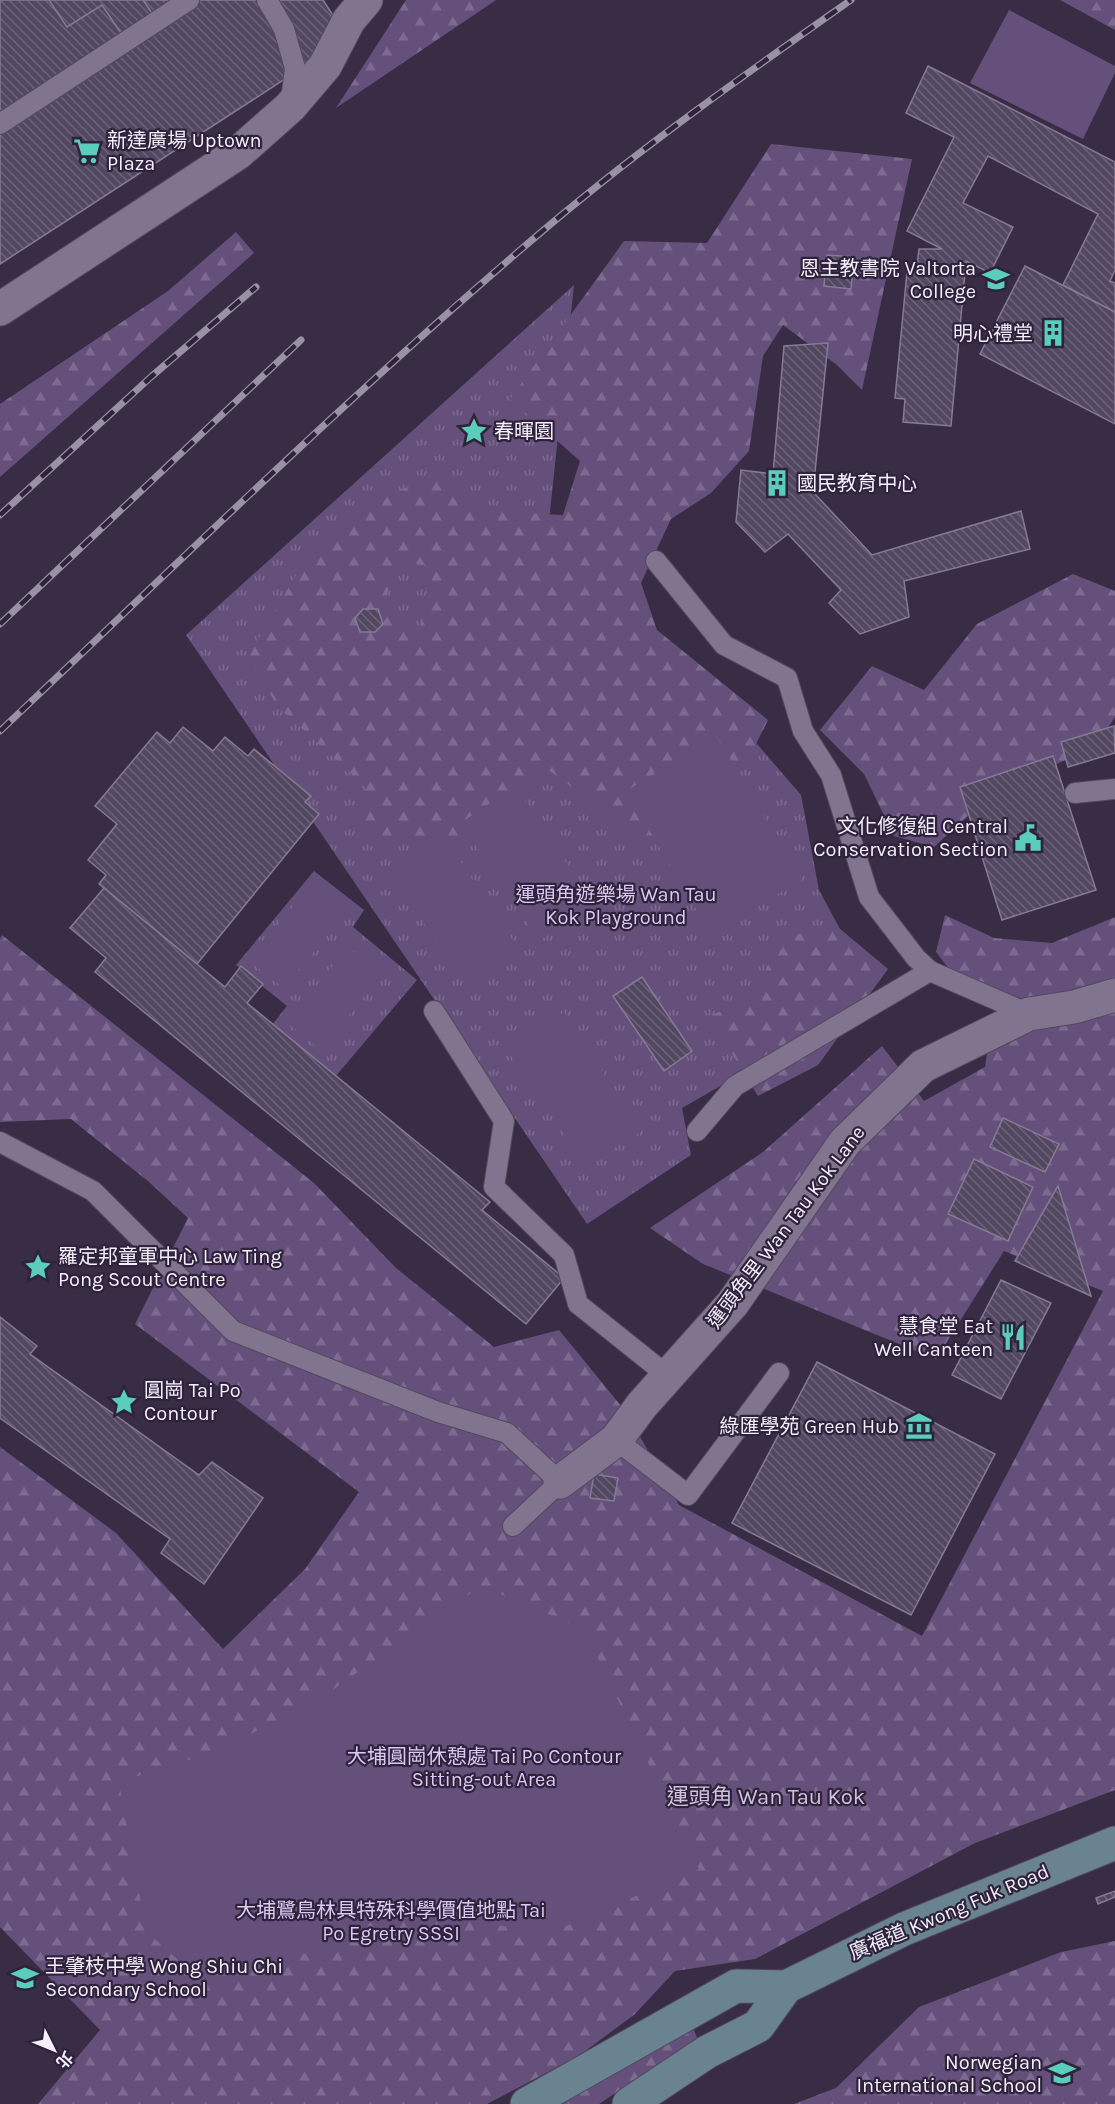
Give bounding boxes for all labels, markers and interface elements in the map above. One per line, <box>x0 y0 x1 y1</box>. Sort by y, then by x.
place label: 新達廣場 Uptown Plaza <box>107 129 262 175</box>
supermarket icon: 新達廣場 Uptown Plaza <box>72 136 102 166</box>
place label: 恩主教書院 Valtorta College <box>800 257 976 303</box>
school or university icon: 恩主教書院 Valtorta College <box>981 264 1011 294</box>
building icon: 明心禮堂 <box>1038 318 1068 348</box>
place label: 明心禮堂 <box>953 322 1033 345</box>
place icon: 春暉園 <box>459 416 489 446</box>
place label: 春暉園 <box>494 420 554 443</box>
building icon: 國民教育中心 <box>762 468 792 498</box>
place label: 國民教育中心 <box>797 472 917 495</box>
place label: 文化修復組 Central Conservation Section <box>813 815 1008 861</box>
public building icon: 文化修復組 Central Conservation Section <box>1013 823 1043 853</box>
park label: 運頭角遊樂場 Wan Tau Kok Playground <box>515 883 717 929</box>
street label: 運頭角里 Wan Tau Kok Lane <box>702 1121 870 1333</box>
place label: 羅定邦童軍中心 Law Ting Pong Scout Centre <box>58 1245 282 1291</box>
place icon: 羅定邦童軍中心 Law Ting Pong Scout Centre <box>23 1252 53 1282</box>
place label: 慧食堂 Eat Well Canteen <box>874 1315 993 1361</box>
restaurant icon: 慧食堂 Eat Well Canteen <box>998 1322 1028 1352</box>
place label: 圓崗 Tai Po Contour <box>144 1379 241 1425</box>
place icon: 圓崗 Tai Po Contour <box>109 1387 139 1417</box>
museum icon: 綠匯學苑 Green Hub <box>904 1411 934 1441</box>
place label: 綠匯學苑 Green Hub <box>719 1415 899 1438</box>
park label: 大埔圓崗休憩處 Tai Po Contour Sitting-out Area <box>347 1745 622 1791</box>
district label: 運頭角 Wan Tau Kok <box>667 1784 865 1810</box>
street label: 廣福道 Kwong Fuk Road <box>846 1859 1052 1965</box>
park label: 大埔鷺鳥林具特殊科學價值地點 Tai Po Egretry SSSI <box>236 1899 546 1945</box>
place label: 王肇枝中學 Wong Shiu Chi Secondary School <box>45 1955 283 2001</box>
school or university icon: 王肇枝中學 Wong Shiu Chi Secondary School <box>10 1963 40 1993</box>
north arrow <box>24 2020 84 2080</box>
text: 北 <box>52 2048 77 2072</box>
place label: Norwegian International School <box>856 2051 1042 2097</box>
school or university icon: Norwegian International School <box>1047 2058 1077 2088</box>

